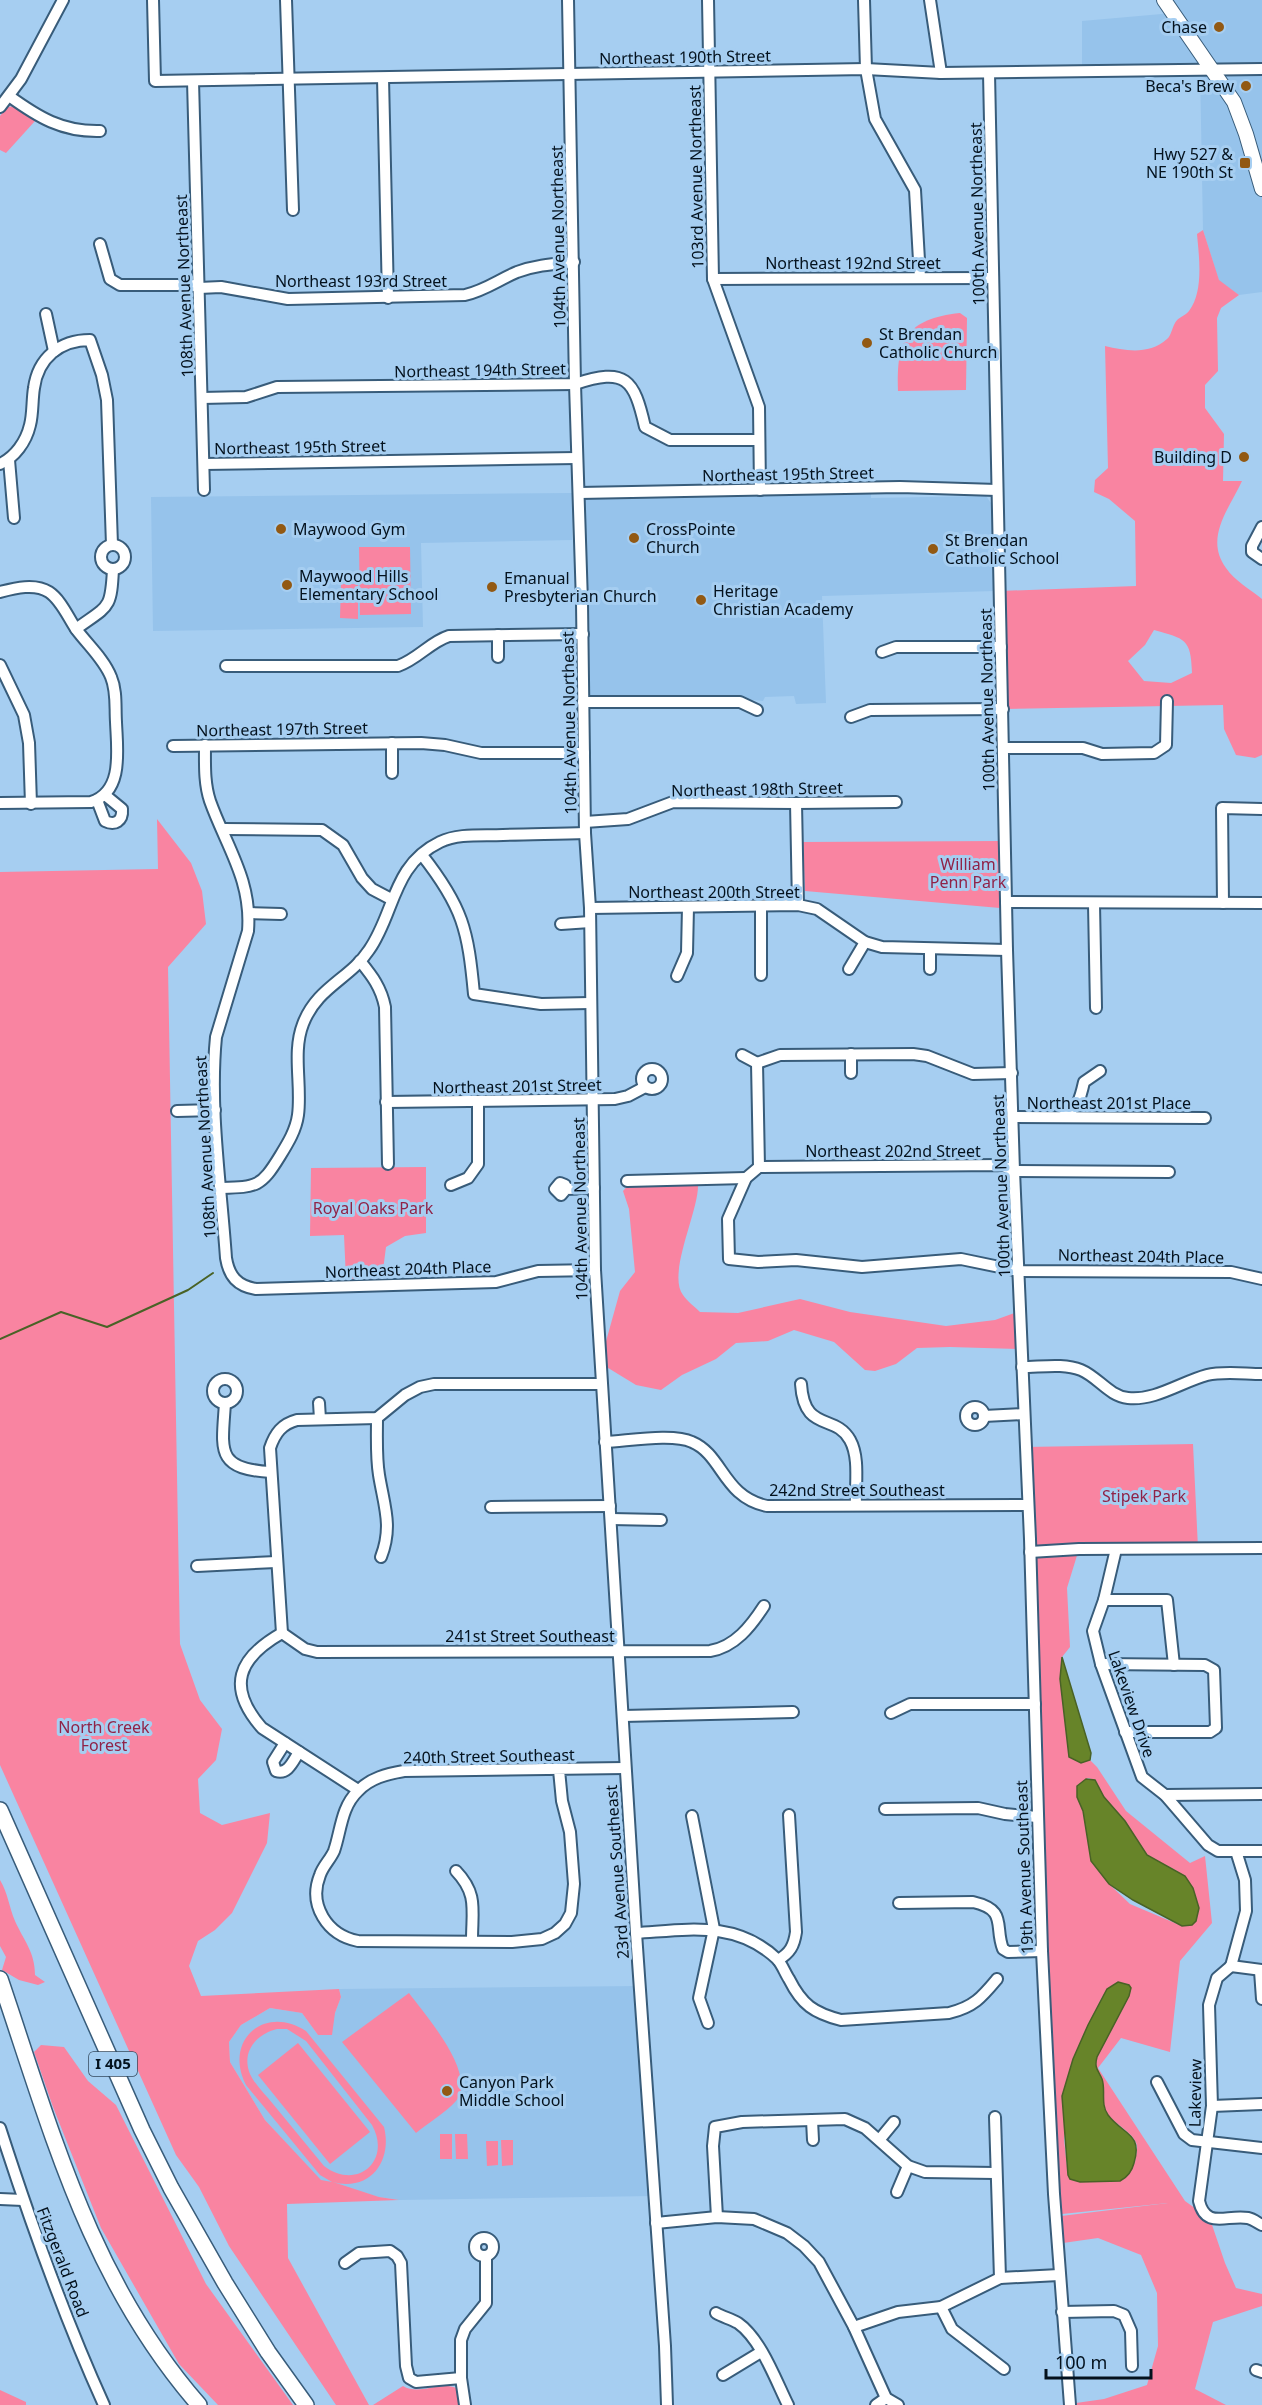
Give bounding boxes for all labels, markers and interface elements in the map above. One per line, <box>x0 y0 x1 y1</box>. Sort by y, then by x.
place label: Chase <box>1161 16 1207 38</box>
marker: Chase <box>1212 20 1226 34</box>
street label: Northeast 190th Street <box>599 44 771 69</box>
place label: Beca's Brew <box>1145 75 1234 97</box>
marker: Beca's Brew <box>1239 79 1253 93</box>
street label: 103rd Avenue Northeast <box>683 85 709 269</box>
street label: 100th Avenue Northeast <box>964 122 990 306</box>
place label: Hwy 527 & NE 190th St <box>1146 143 1233 183</box>
street label: 104th Avenue Northeast <box>545 145 571 329</box>
marker: Hwy 527 & NE 190th St <box>1238 156 1252 170</box>
street label: 108th Avenue Northeast <box>170 194 198 378</box>
street label: Northeast 192nd Street <box>765 252 941 274</box>
street label: Northeast 193rd Street <box>275 270 447 292</box>
place label: St Brendan Catholic Church <box>879 323 997 363</box>
marker: St Brendan Catholic Church <box>860 336 874 350</box>
street label: Northeast 194th Street <box>394 357 566 382</box>
street label: Northeast 195th Street <box>214 434 386 459</box>
place label: Building D <box>1154 446 1232 468</box>
marker: Building D <box>1237 450 1251 464</box>
street label: Northeast 195th Street <box>702 461 874 486</box>
place label: Maywood Gym <box>293 518 405 540</box>
place label: CrossPointe Church <box>646 518 736 558</box>
marker: Maywood Gym <box>274 522 288 536</box>
place label: St Brendan Catholic School <box>945 529 1059 569</box>
marker: CrossPointe Church <box>627 531 641 545</box>
marker: St Brendan Catholic School <box>926 542 940 556</box>
place label: Maywood Hills Elementary School <box>299 565 438 605</box>
place label: Emanual Presbyterian Church <box>504 567 657 607</box>
marker: Maywood Hills Elementary School <box>280 578 294 592</box>
marker: Emanual Presbyterian Church <box>485 580 499 594</box>
place label: Heritage Christian Academy <box>713 580 854 620</box>
marker: Heritage Christian Academy <box>694 593 708 607</box>
street label: 100th Avenue Northeast <box>974 608 1000 792</box>
street label: 104th Avenue Northeast <box>556 631 582 815</box>
street label: Northeast 197th Street <box>196 716 368 741</box>
street label: Northeast 198th Street <box>671 776 843 801</box>
park label: William Penn Park <box>930 853 1007 893</box>
street label: Northeast 200th Street <box>628 881 800 903</box>
street label: 108th Avenue Northeast <box>189 1055 221 1239</box>
street label: Northeast 201st Street <box>432 1074 602 1098</box>
street label: Northeast 201st Place <box>1027 1092 1191 1114</box>
street label: 100th Avenue Northeast <box>987 1094 1015 1278</box>
street label: 104th Avenue Northeast <box>567 1117 593 1301</box>
street label: Northeast 202nd Street <box>805 1140 981 1162</box>
park label: Royal Oaks Park <box>313 1197 434 1219</box>
street label: Northeast 204th Place <box>1058 1244 1224 1268</box>
street label: Northeast 204th Place <box>324 1255 492 1283</box>
street label: 242nd Street Southeast <box>769 1479 945 1501</box>
park label: Stipek Park <box>1102 1485 1186 1507</box>
street label: 241st Street Southeast <box>445 1625 615 1647</box>
street label: Lakeview Drive <box>1103 1648 1161 1760</box>
park label: North Creek Forest <box>58 1716 150 1756</box>
street label: 240th Street Southeast <box>403 1744 575 1768</box>
street label: 19th Avenue Southeast <box>1010 1779 1038 1954</box>
street label: 23rd Avenue Southeast <box>600 1784 634 1960</box>
road number: I 405 <box>89 2052 137 2076</box>
street label: Lakeview <box>1183 2058 1207 2127</box>
place label: Canyon Park Middle School <box>459 2071 564 2111</box>
marker: Canyon Park Middle School <box>440 2084 454 2098</box>
street label: Fitzgerald Road <box>32 2204 94 2320</box>
scale bar <box>1046 2342 1151 2380</box>
text: 100 m <box>1055 2350 1107 2374</box>

